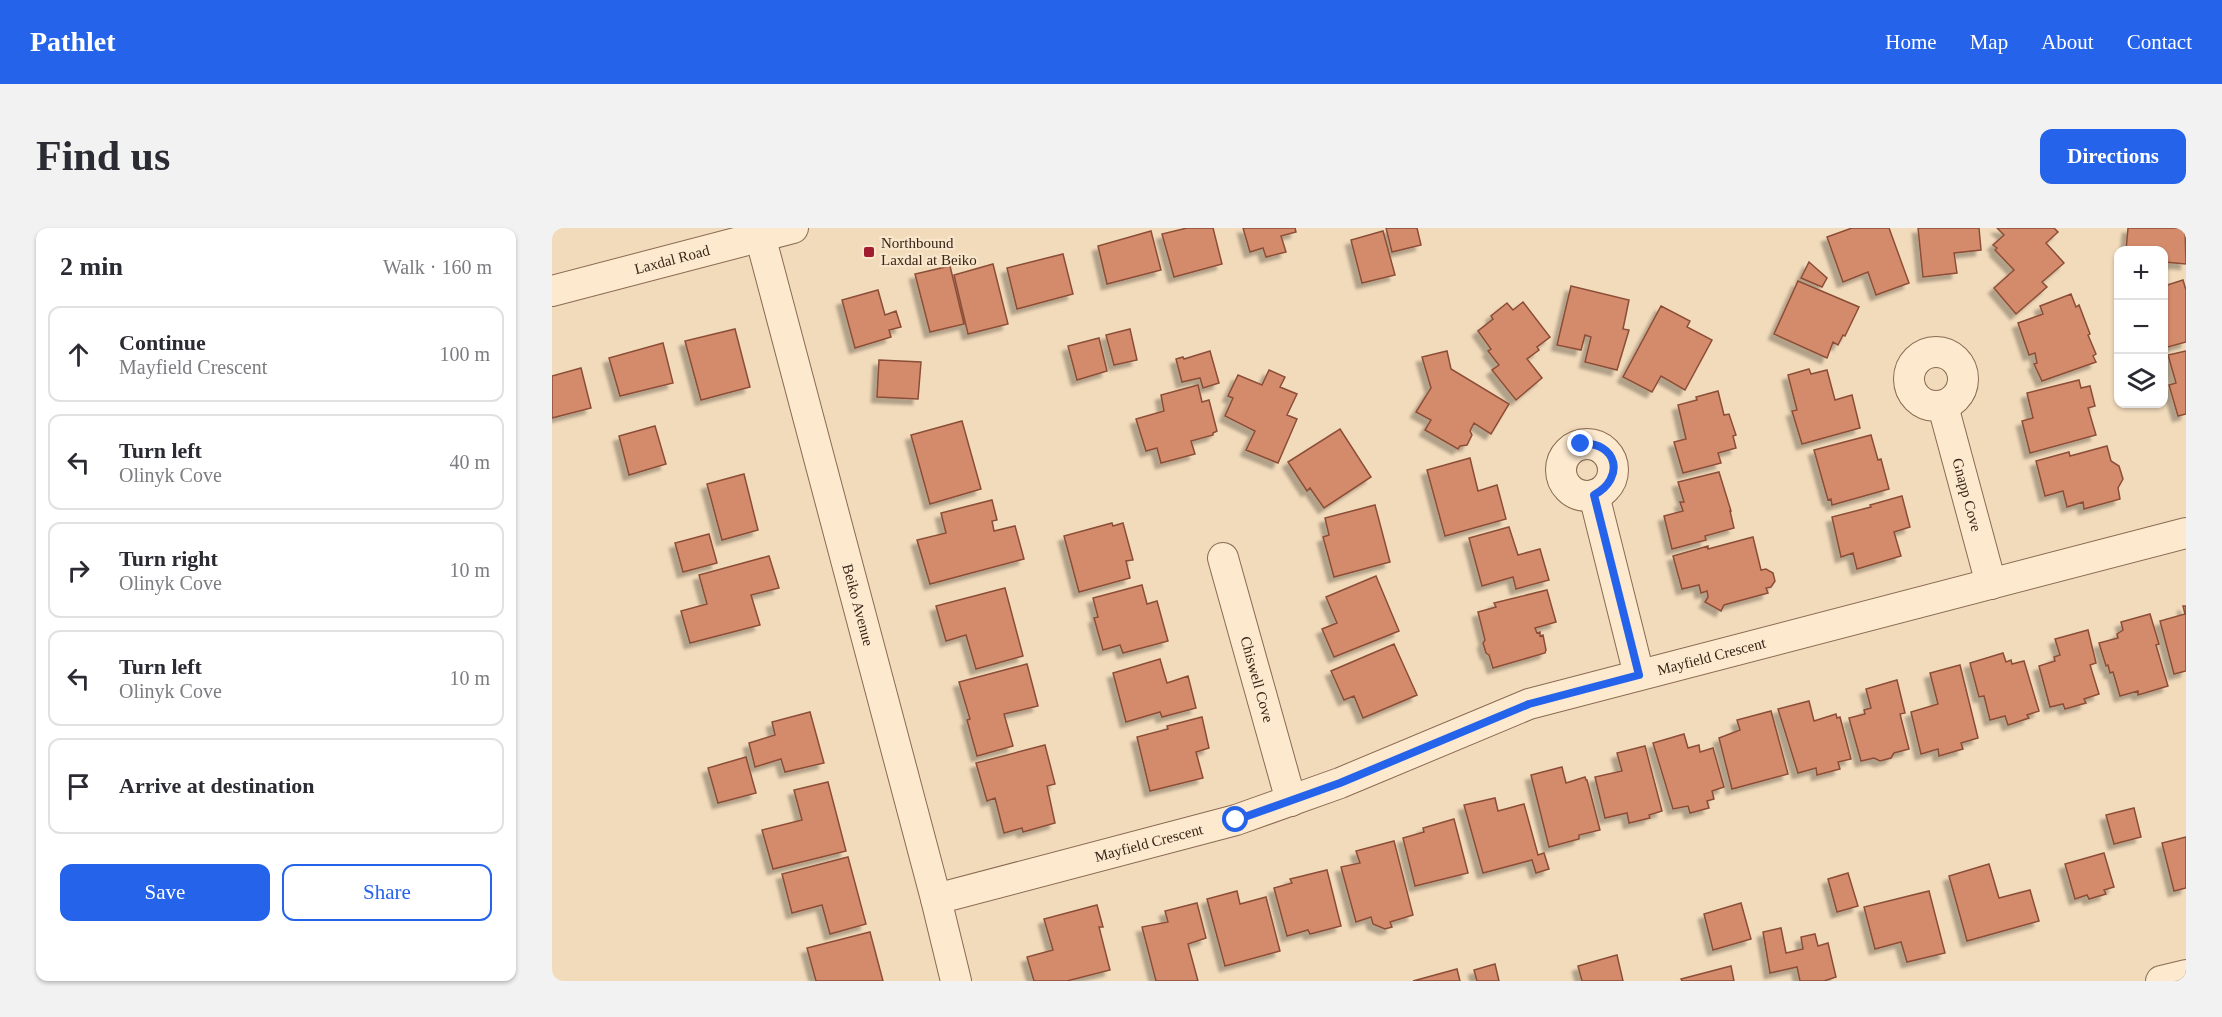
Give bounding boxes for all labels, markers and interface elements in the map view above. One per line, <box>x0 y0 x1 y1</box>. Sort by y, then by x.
text: Pathlet <box>30 26 116 57</box>
text: Home <box>1885 30 1937 54</box>
text: Map <box>1970 30 2008 54</box>
text: About <box>2041 30 2094 54</box>
text: Contact <box>2127 30 2192 54</box>
button: Directions <box>2040 129 2186 184</box>
text: Find us <box>36 133 170 179</box>
place label: Northbound Laxdal at Beiko <box>881 235 977 268</box>
street label: Laxdal Road <box>633 242 712 277</box>
marker: Northbound Laxdal at Beiko <box>862 245 876 259</box>
map controls <box>2114 246 2168 408</box>
button: + <box>2114 246 2168 300</box>
text: 2 min <box>60 252 123 281</box>
text: Walk · 160 m <box>383 256 492 278</box>
button: − <box>2114 300 2168 354</box>
text: Continue <box>119 330 206 355</box>
icon: ahead <box>62 338 95 371</box>
text: 100 m <box>439 343 490 365</box>
button: layers <box>2114 354 2168 408</box>
text: Mayfield Crescent <box>119 356 267 378</box>
route end <box>1567 430 1593 456</box>
text: Turn left <box>119 438 202 463</box>
icon: left <box>62 446 95 479</box>
text: 40 m <box>449 451 490 473</box>
street label: Gnapp Cove <box>1949 456 1985 534</box>
text: Olinyk Cove <box>119 464 222 486</box>
text: Turn right <box>119 546 218 571</box>
icon: right <box>62 554 95 587</box>
text: 10 m <box>449 559 490 581</box>
street label: Beiko Avenue <box>839 562 877 648</box>
text: Olinyk Cove <box>119 572 222 594</box>
street label: Chiswell Cove <box>1237 634 1277 725</box>
street label: Mayfield Crescent <box>1656 635 1768 678</box>
text: Turn left <box>119 654 202 679</box>
icon: left <box>62 662 95 695</box>
text: 10 m <box>449 667 490 689</box>
text: Olinyk Cove <box>119 680 222 702</box>
icon: arrive <box>62 770 95 803</box>
text: Arrive at destination <box>119 773 315 798</box>
route start <box>1222 806 1248 832</box>
street label: Mayfield Crescent <box>1093 821 1205 865</box>
button: Save <box>60 864 270 921</box>
button: Share <box>282 864 492 921</box>

